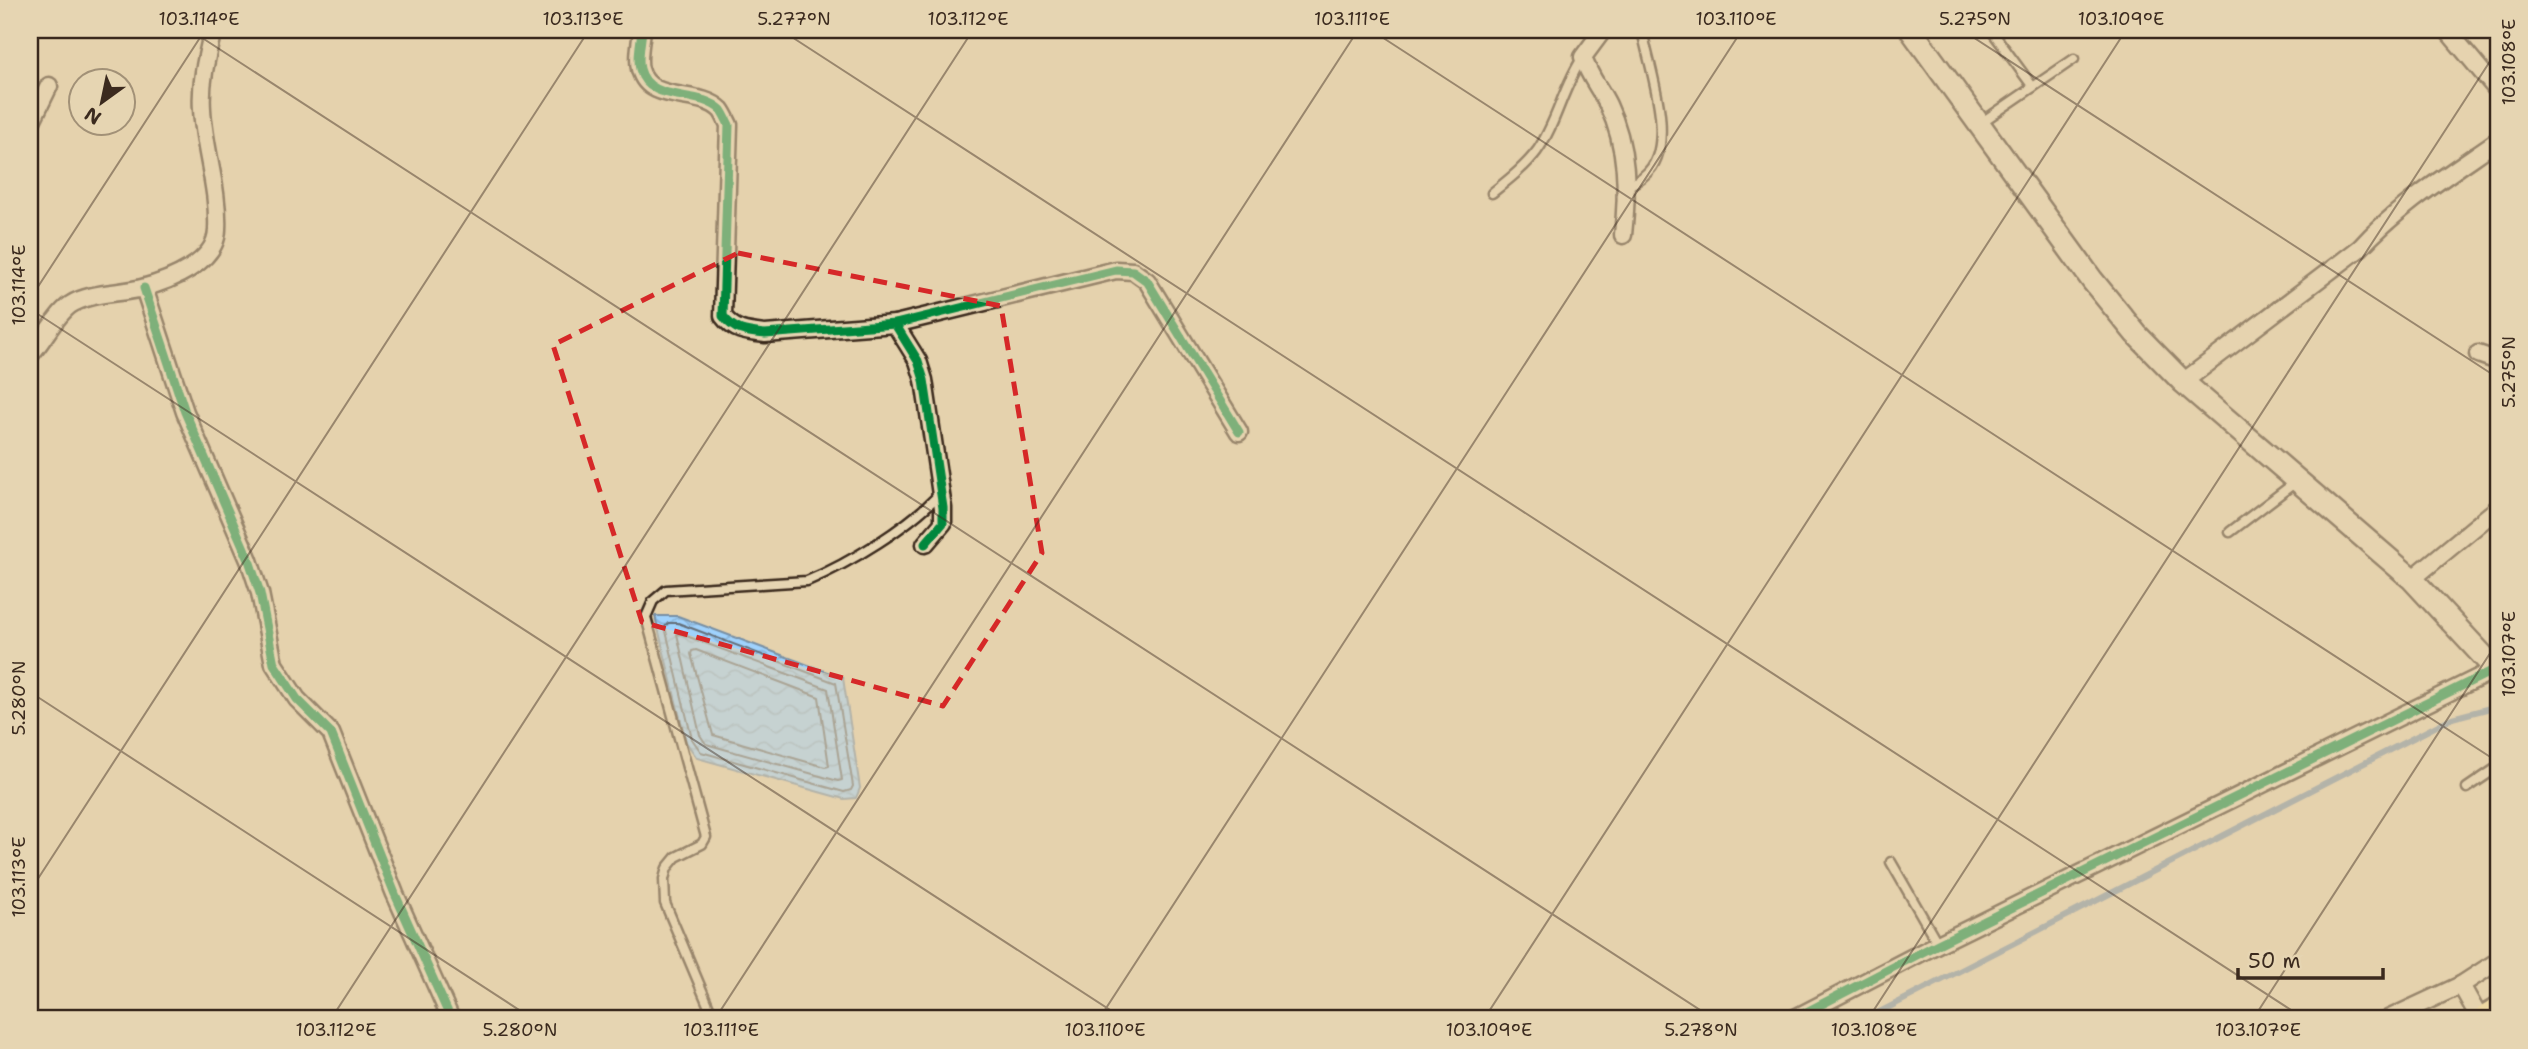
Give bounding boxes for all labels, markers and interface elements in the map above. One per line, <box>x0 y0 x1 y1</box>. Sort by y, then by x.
text: 103.114°E <box>159 7 239 31</box>
text: 103.113°E <box>543 7 623 31</box>
text: 5.277°N <box>757 7 831 31</box>
text: 103.112°E <box>928 7 1008 31</box>
text: 103.111°E <box>1314 7 1390 31</box>
text: 103.110°E <box>1695 7 1777 31</box>
text: 5.275°N <box>1939 7 2011 31</box>
text: 103.109°E <box>2078 7 2164 31</box>
text: 103.108°E <box>2497 19 2521 105</box>
north arrow <box>66 66 136 136</box>
text: N <box>80 101 106 130</box>
text: 103.114°E <box>7 245 31 325</box>
text: 5.275°N <box>2497 336 2521 408</box>
text: 103.107°E <box>2497 611 2521 697</box>
text: 5.280°N <box>7 661 31 735</box>
text: 103.113°E <box>7 837 31 917</box>
scale bar <box>2238 937 2383 981</box>
text: 50 m <box>2248 947 2301 975</box>
text: 103.112°E <box>296 1018 376 1042</box>
text: 5.280°N <box>483 1018 557 1042</box>
text: 103.111°E <box>683 1018 759 1042</box>
text: 103.110°E <box>1064 1018 1146 1042</box>
text: 103.109°E <box>1446 1018 1532 1042</box>
text: 5.278°N <box>1664 1018 1738 1042</box>
text: 103.108°E <box>1831 1018 1917 1042</box>
text: 103.107°E <box>2215 1018 2301 1042</box>

